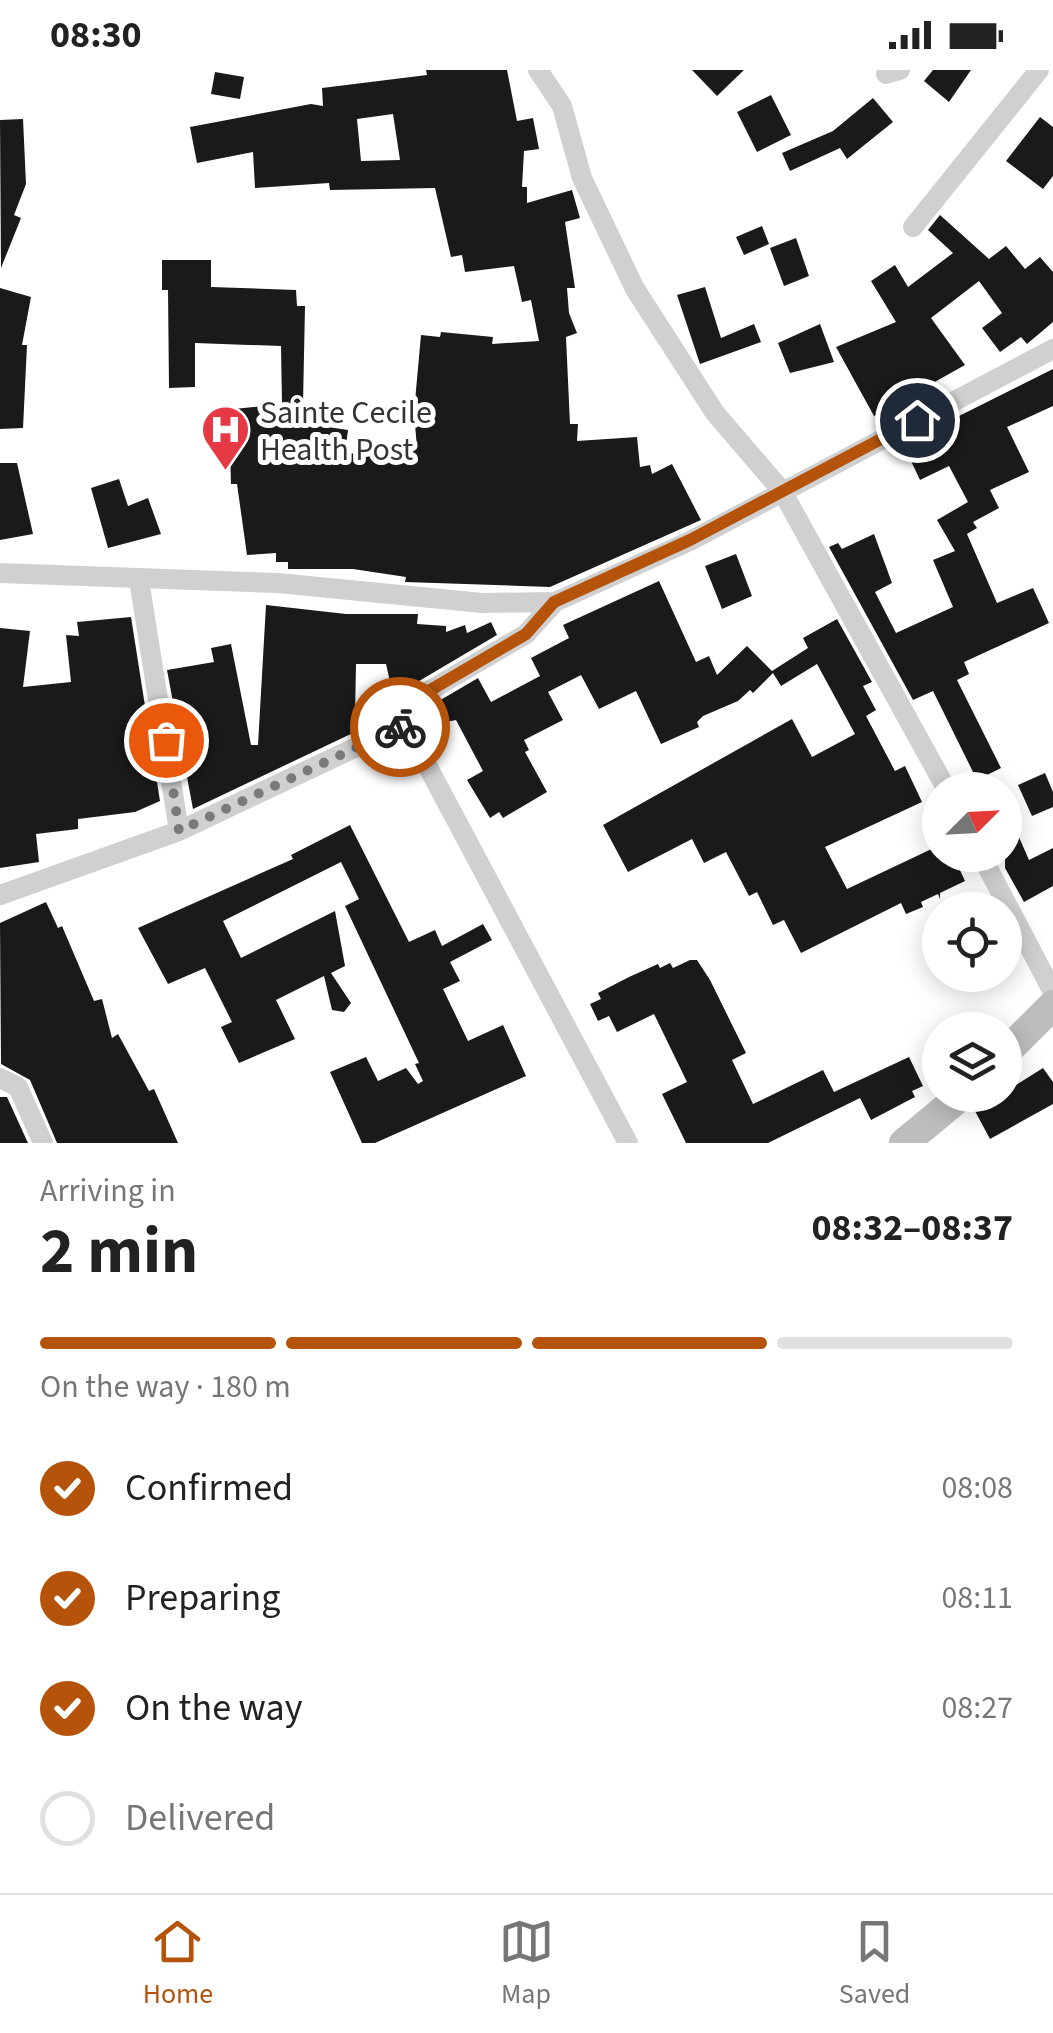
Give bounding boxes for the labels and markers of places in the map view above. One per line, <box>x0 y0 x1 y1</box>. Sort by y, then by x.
pin <box>875 378 960 463</box>
place label: Sainte Cecile Health Post <box>260 390 432 473</box>
hospital icon: Sainte Cecile Health Post <box>199 404 251 472</box>
pin <box>124 698 209 783</box>

